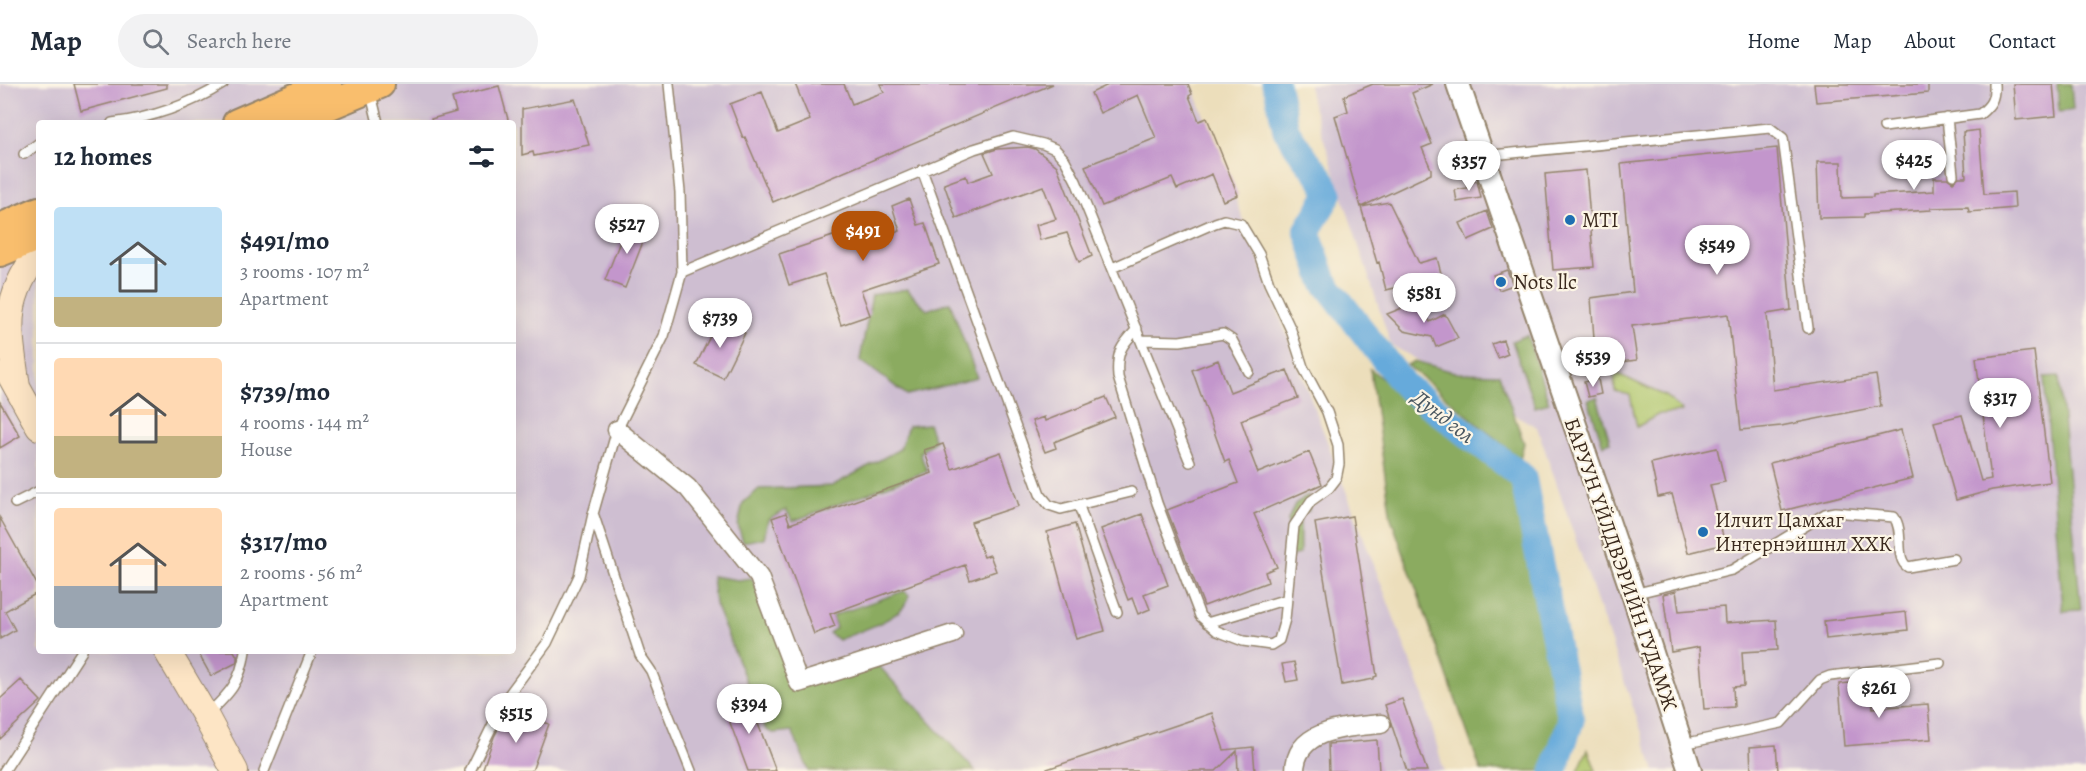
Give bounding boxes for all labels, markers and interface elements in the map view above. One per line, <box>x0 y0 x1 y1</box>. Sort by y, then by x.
search box <box>118 14 538 68</box>
text: Map <box>30 22 82 60</box>
icon: search <box>139 25 172 58</box>
text: Search here <box>187 26 291 56</box>
text: Home <box>1747 27 1800 55</box>
text: Map <box>1833 27 1871 55</box>
text: About <box>1904 27 1956 55</box>
text: Contact <box>1989 27 2056 55</box>
text: 12 homes <box>54 139 152 174</box>
icon: filters <box>465 140 498 173</box>
pin: $425 <box>1878 140 1950 191</box>
pin: $357 <box>1433 141 1505 192</box>
text: $425 <box>1896 146 1932 173</box>
text: $357 <box>1452 147 1487 174</box>
pin: $527 <box>591 204 663 255</box>
place label: MTI <box>1582 206 1619 234</box>
text: $527 <box>609 210 645 237</box>
pin: $491 <box>827 211 899 262</box>
marker: MTI <box>1563 213 1577 227</box>
text: $491 <box>845 217 881 244</box>
text: $491/mo <box>240 223 329 258</box>
pin: $549 <box>1681 225 1753 276</box>
icon: home <box>102 231 174 303</box>
text: $549 <box>1699 231 1735 258</box>
text: 3 rooms · 107 m² <box>240 258 369 285</box>
place label: Nots llc <box>1513 268 1577 296</box>
pin: $581 <box>1388 273 1460 324</box>
marker: Nots llc <box>1494 275 1508 289</box>
text: $581 <box>1407 279 1441 306</box>
text: Apartment <box>240 285 329 312</box>
pin: $739 <box>684 298 756 349</box>
text: $739 <box>702 304 738 331</box>
pin: $539 <box>1557 337 1629 388</box>
text: $539 <box>1575 343 1611 370</box>
text: $739/mo <box>240 374 330 409</box>
pin: $317 <box>1964 378 2036 429</box>
icon: home <box>102 382 174 454</box>
water label: Дунд гол <box>1405 382 1481 451</box>
text: $317 <box>1983 384 2017 411</box>
text: 4 rooms · 144 m² <box>240 409 369 436</box>
street label: БАРУУН ҮЙЛДВЭРИЙН ГУДАМЖ <box>1558 414 1684 714</box>
text: House <box>240 436 292 463</box>
place label: Илчит Цамхаг Интернэйшнл ХХК <box>1715 506 1892 558</box>
text: $317/mo <box>240 524 327 559</box>
marker: Илчит Цамхаг Интернэйшнл ХХК <box>1696 525 1710 539</box>
icon: home <box>102 532 174 604</box>
text: 2 rooms · 56 m² <box>240 559 362 586</box>
text: Apartment <box>240 586 329 613</box>
pin: $261 <box>1843 668 1915 719</box>
text: $261 <box>1861 674 1897 701</box>
pin: $394 <box>713 684 785 735</box>
text: $394 <box>731 690 767 717</box>
pin: $515 <box>480 693 552 744</box>
text: $515 <box>499 699 533 726</box>

